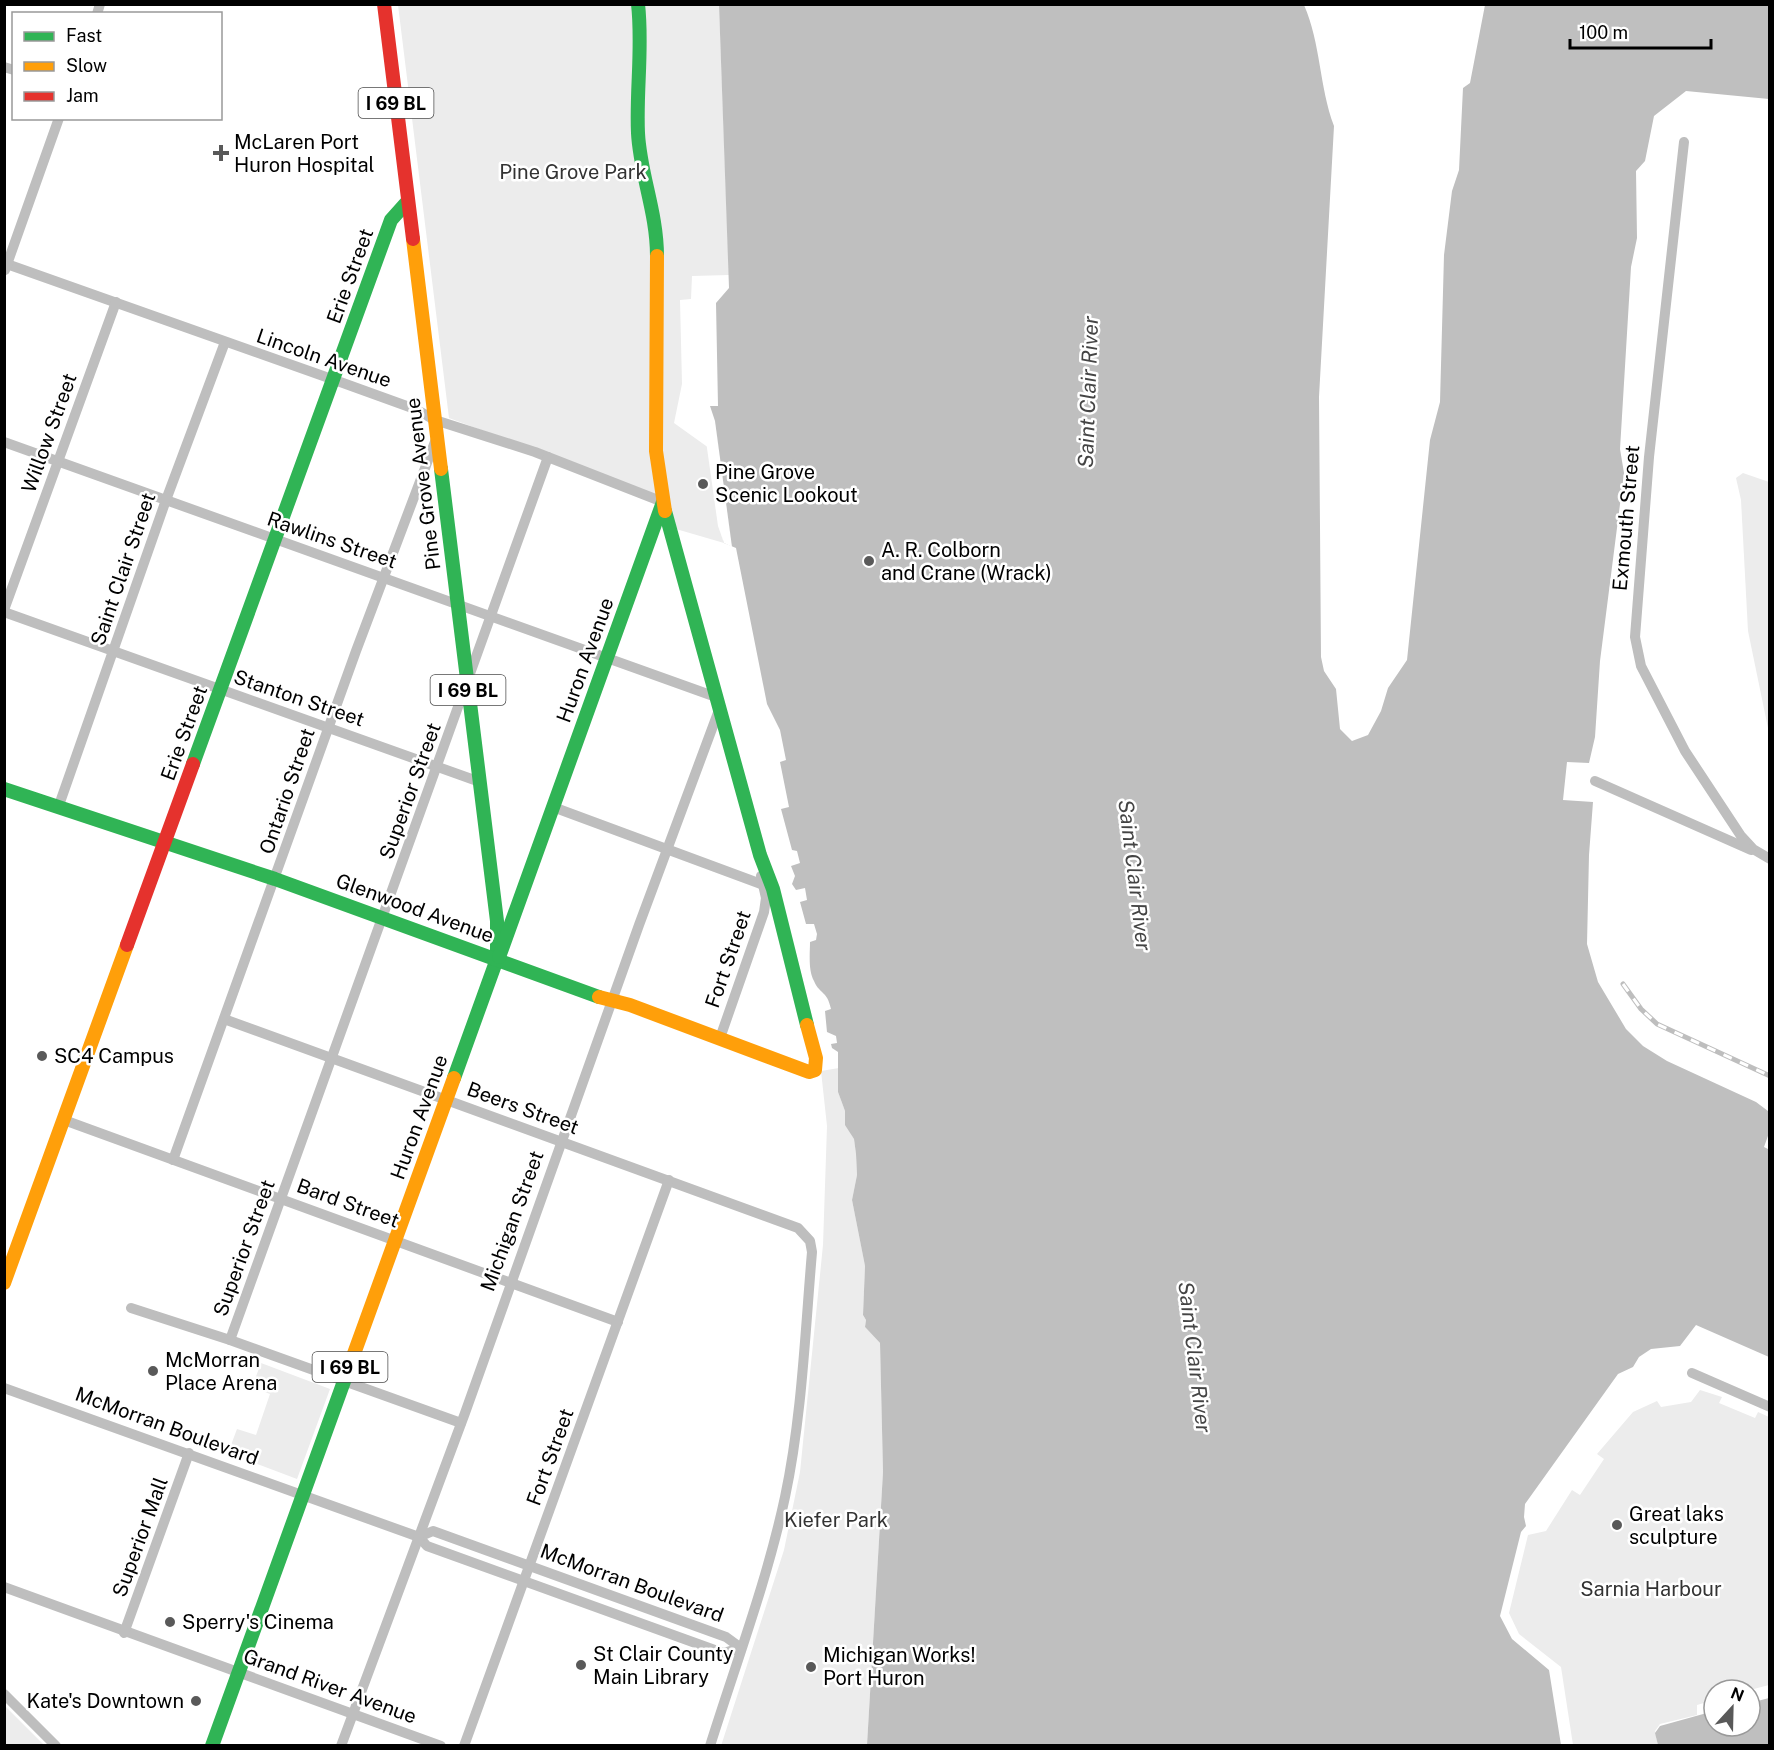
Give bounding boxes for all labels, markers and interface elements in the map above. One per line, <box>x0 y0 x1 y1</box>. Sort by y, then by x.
legend <box>12 12 222 120</box>
scale bar <box>1570 12 1711 50</box>
text: 100 m <box>1579 22 1628 43</box>
text: Fast <box>66 25 102 46</box>
text: Slow <box>66 55 107 76</box>
text: Jam <box>66 85 99 106</box>
road number: I 69 BL <box>358 88 434 118</box>
place label: McLaren Port Huron Hospital <box>234 130 375 177</box>
marker: McLaren Port Huron Hospital <box>212 144 230 162</box>
park label: Pine Grove Park <box>499 160 647 184</box>
street label: Erie Street <box>322 225 378 327</box>
water label: Saint Clair River <box>1073 315 1103 468</box>
street label: Lincoln Avenue <box>253 324 395 392</box>
street label: Willow Street <box>16 370 82 496</box>
street label: Pine Grove Avenue <box>401 396 445 572</box>
street label: Exmouth Street <box>1608 444 1644 592</box>
place label: Pine Grove Scenic Lookout <box>715 460 858 507</box>
marker: Pine Grove Scenic Lookout <box>696 477 710 491</box>
street label: Saint Clair Street <box>86 489 160 649</box>
street label: Rawlins Street <box>264 507 400 573</box>
place label: A. R. Colborn and Crane (Wrack) <box>881 538 1052 585</box>
marker: A. R. Colborn and Crane (Wrack) <box>862 554 876 568</box>
street label: Huron Avenue <box>551 594 619 726</box>
street label: Stanton Street <box>231 664 367 732</box>
road number: I 69 BL <box>430 675 506 705</box>
street label: Erie Street <box>156 682 212 784</box>
street label: Superior Street <box>374 719 446 863</box>
street label: Ontario Street <box>254 725 320 857</box>
water label: Saint Clair River <box>1113 798 1157 953</box>
street label: Glenwood Avenue <box>333 868 497 948</box>
street label: Fort Street <box>700 907 756 1011</box>
place label: SC4 Campus <box>54 1044 174 1068</box>
marker: SC4 Campus <box>35 1049 49 1063</box>
street label: Huron Avenue <box>385 1051 453 1183</box>
street label: Beers Street <box>464 1077 582 1139</box>
street label: Michigan Street <box>475 1147 549 1295</box>
street label: Bard Street <box>293 1173 403 1233</box>
street label: Superior Street <box>208 1176 280 1320</box>
water label: Saint Clair River <box>1173 1280 1217 1435</box>
place label: McMorran Place Arena <box>165 1348 277 1395</box>
road number: I 69 BL <box>312 1352 388 1382</box>
marker: McMorran Place Arena <box>146 1364 160 1378</box>
street label: McMorran Boulevard <box>72 1382 262 1470</box>
street label: Fort Street <box>521 1405 579 1509</box>
street label: Superior Mall <box>107 1474 173 1600</box>
place label: Great laks sculpture <box>1629 1502 1724 1549</box>
park label: Kiefer Park <box>784 1508 888 1532</box>
marker: Great laks sculpture <box>1610 1518 1624 1532</box>
street label: McMorran Boulevard <box>537 1539 727 1627</box>
park label: Sarnia Harbour <box>1580 1577 1722 1601</box>
place label: Sperry's Cinema <box>182 1610 334 1634</box>
marker: Sperry's Cinema <box>163 1615 177 1629</box>
place label: St Clair County Main Library <box>593 1642 734 1689</box>
place label: Michigan Works! Port Huron <box>823 1643 975 1690</box>
street label: Grand River Avenue <box>240 1644 420 1728</box>
marker: St Clair County Main Library <box>574 1658 588 1672</box>
marker: Michigan Works! Port Huron <box>804 1660 818 1674</box>
north arrow <box>1702 1678 1762 1738</box>
text: N <box>1728 1683 1747 1706</box>
place label: Kate's Downtown <box>26 1689 184 1713</box>
marker: Kate's Downtown <box>189 1694 203 1708</box>

